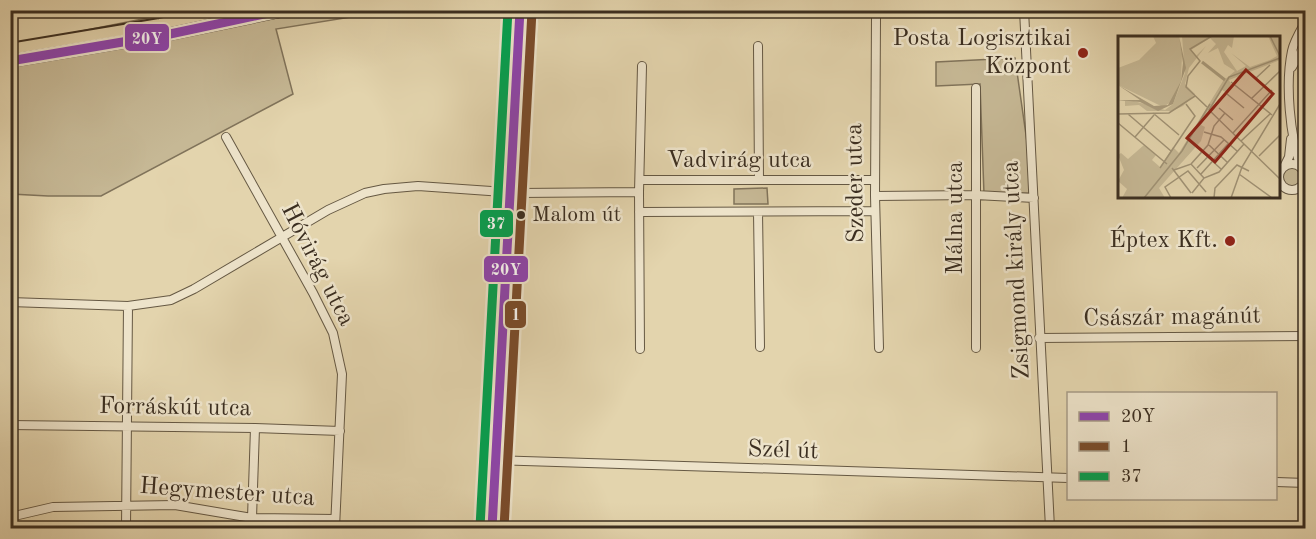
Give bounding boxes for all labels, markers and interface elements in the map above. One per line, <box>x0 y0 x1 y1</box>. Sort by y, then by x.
line badge: 20Y <box>124 23 170 52</box>
place label: Posta Logisztikai Központ <box>893 27 1071 79</box>
text: 20Y <box>132 32 162 48</box>
inset map <box>1118 36 1280 198</box>
marker: Posta Logisztikai Központ <box>1076 46 1090 60</box>
street label: Szeder utca <box>843 123 869 243</box>
street label: Vadvirág utca <box>666 149 812 173</box>
street label: Zsigmond király utca <box>999 160 1035 380</box>
street label: Málna utca <box>944 161 968 275</box>
street label: Hóvirág utca <box>276 200 358 330</box>
place label: Malom út <box>532 204 621 226</box>
line badge: 37 <box>479 209 514 238</box>
marker: Malom út <box>515 209 527 221</box>
text: 37 <box>487 217 505 233</box>
place label: Éptex Kft. <box>1109 225 1218 253</box>
marker: Éptex Kft. <box>1223 234 1237 248</box>
line badge: 20Y <box>483 255 529 283</box>
text: 20Y <box>491 263 521 279</box>
line badge: 1 <box>504 300 527 329</box>
street label: Császár magánút <box>1083 304 1261 332</box>
text: 1 <box>511 308 521 324</box>
legend <box>1067 392 1277 500</box>
street label: Forráskút utca <box>99 395 251 421</box>
text: 20Y <box>1121 408 1155 426</box>
street label: Szél út <box>747 438 819 464</box>
text: 1 <box>1121 438 1131 456</box>
text: 37 <box>1121 468 1142 486</box>
street label: Hegymester utca <box>139 475 316 511</box>

